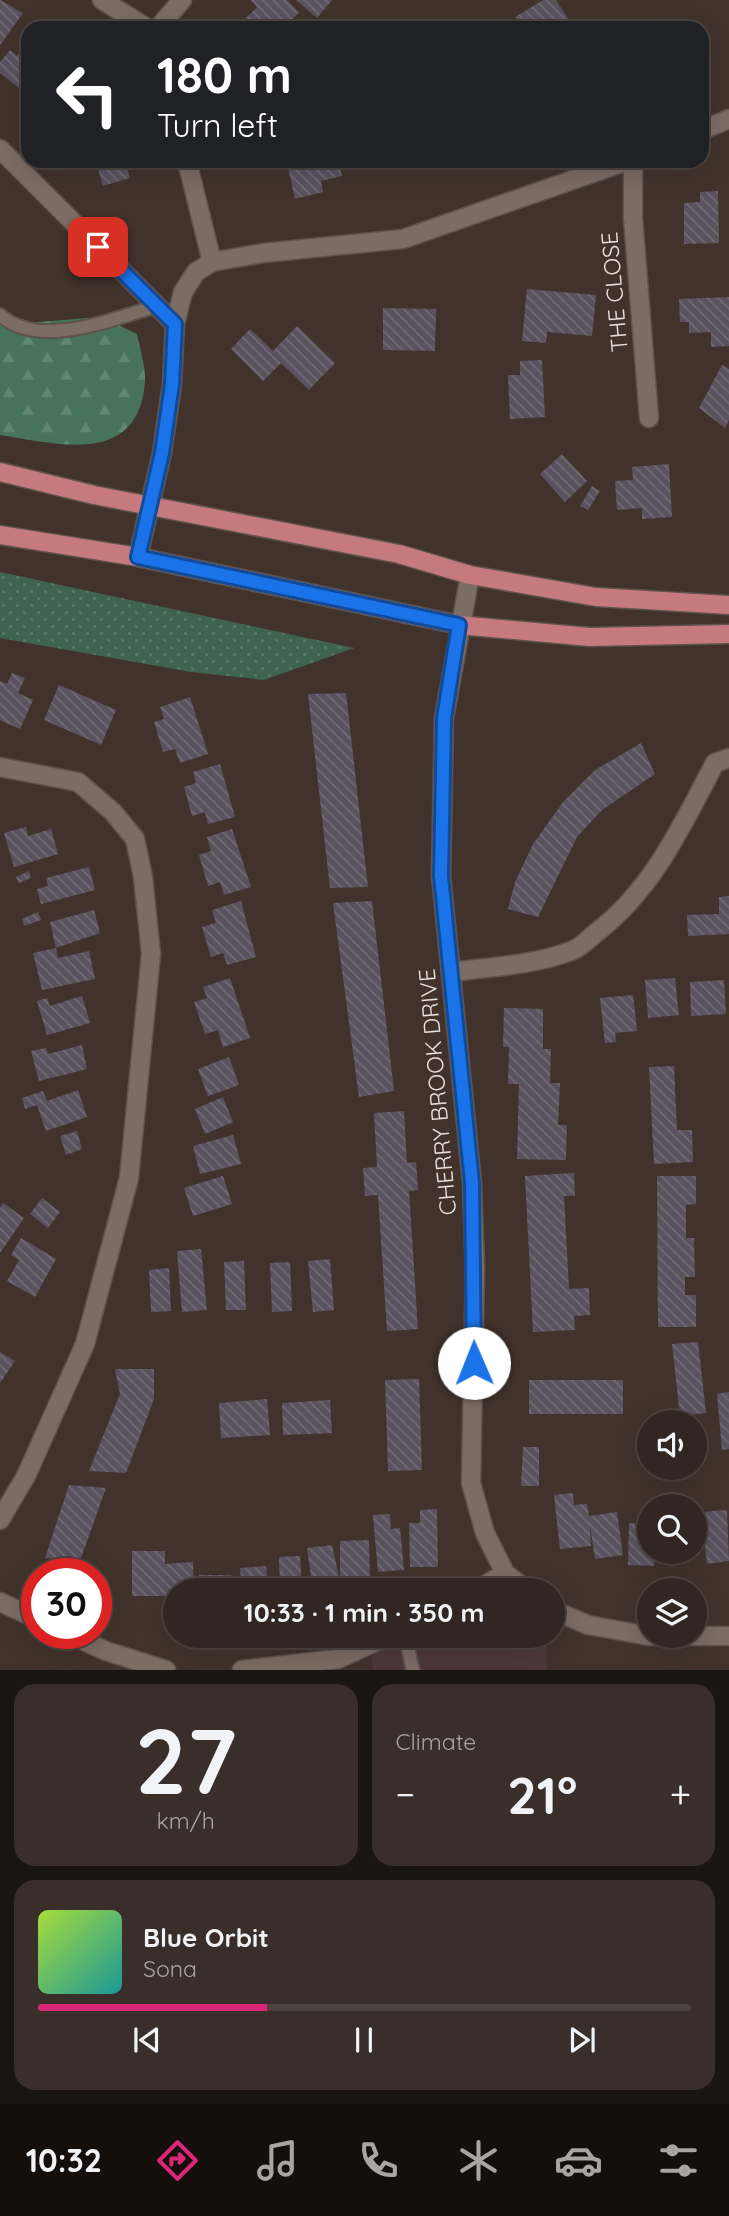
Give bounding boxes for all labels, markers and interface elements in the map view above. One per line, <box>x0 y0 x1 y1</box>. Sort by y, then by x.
text: 180 m <box>157 44 292 105</box>
icon: left <box>42 49 133 140</box>
text: Turn left <box>157 105 278 145</box>
pin <box>68 217 128 277</box>
icon: arrive <box>79 228 117 266</box>
street label: THE CLOSE <box>594 231 634 353</box>
street label: CHERRY BROOK DRIVE <box>412 968 462 1216</box>
position arrow <box>437 1326 511 1400</box>
map controls <box>637 1410 707 1648</box>
button: sound <box>637 1410 707 1480</box>
button: search <box>637 1494 707 1564</box>
speed limit sign: 30 <box>21 1558 112 1649</box>
button: layers <box>637 1578 707 1648</box>
text: 10:33 · 1 min · 350 m <box>244 1596 484 1629</box>
text: 27 <box>135 1703 237 1817</box>
text: Climate <box>396 1727 476 1756</box>
text: 21° <box>507 1762 578 1827</box>
text: − <box>396 1770 415 1818</box>
text: + <box>670 1770 691 1818</box>
text: km/h <box>157 1806 215 1835</box>
text: Blue Orbit <box>143 1921 269 1954</box>
text: Sona <box>143 1954 197 1983</box>
icon: previous <box>128 2021 166 2059</box>
icon: pause <box>345 2021 383 2059</box>
icon: next <box>563 2021 601 2059</box>
icon: directions <box>153 2136 202 2185</box>
icon: music <box>253 2136 302 2185</box>
icon: phone <box>354 2136 403 2185</box>
icon: climate <box>454 2136 503 2185</box>
icon: car <box>554 2136 603 2185</box>
icon: filters <box>654 2136 703 2185</box>
text: 10:32 <box>26 2140 102 2180</box>

